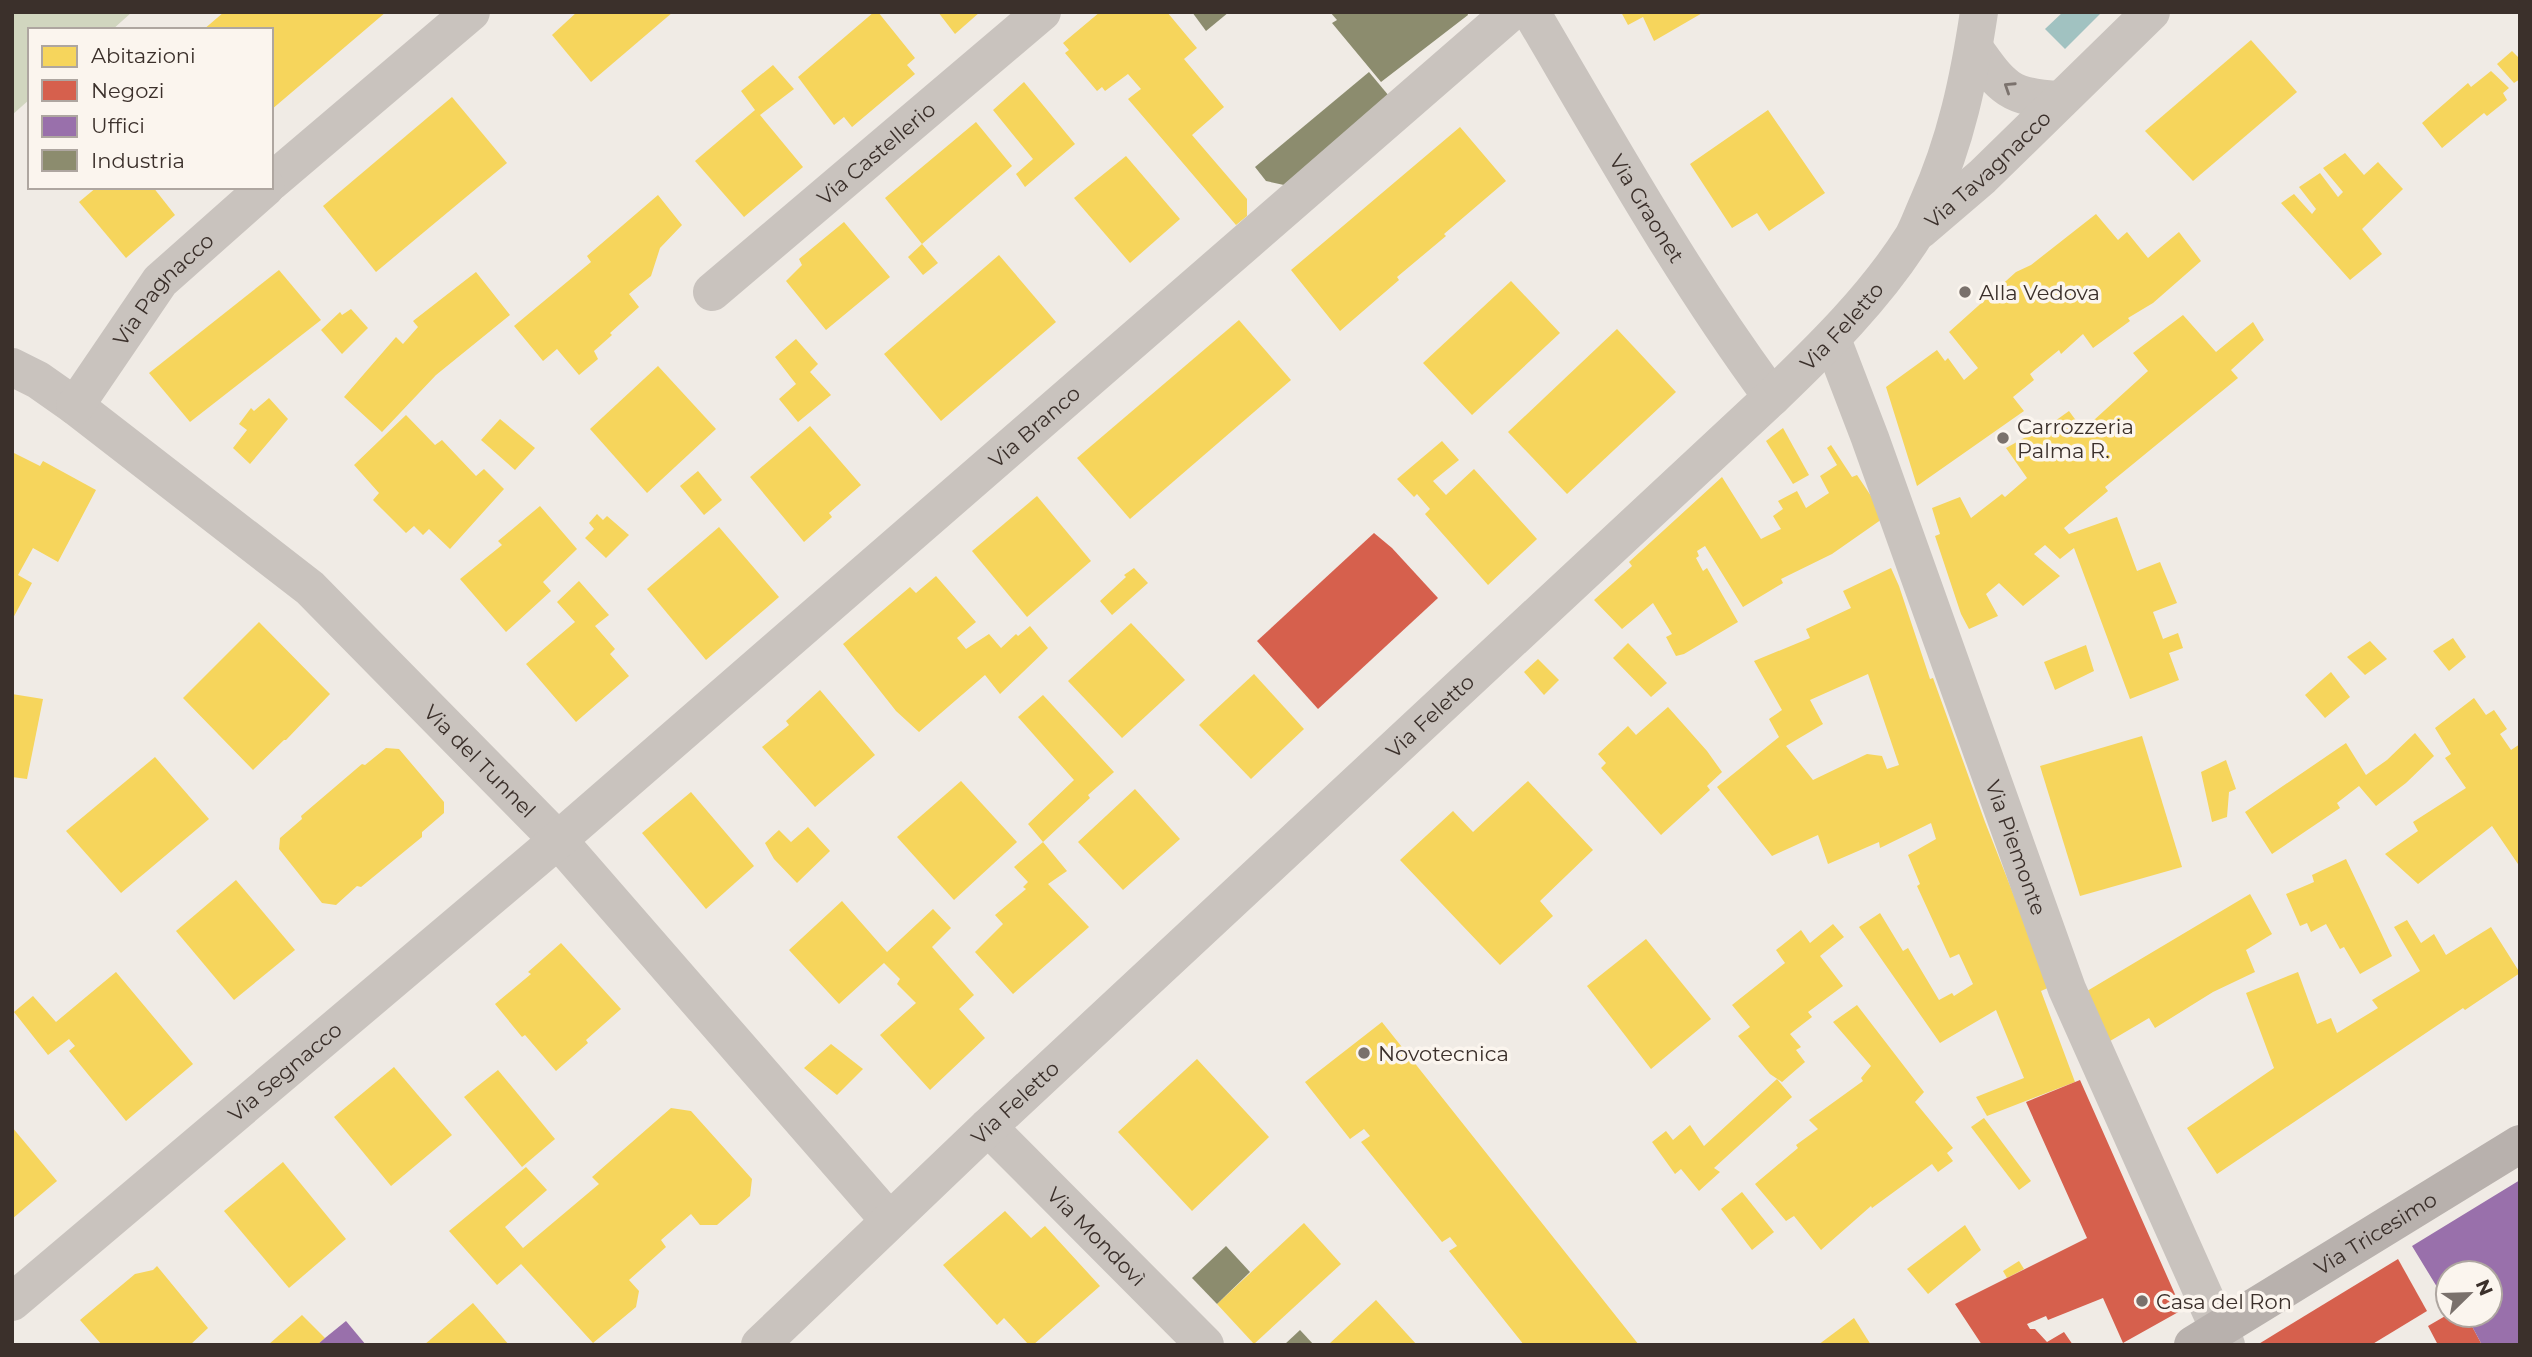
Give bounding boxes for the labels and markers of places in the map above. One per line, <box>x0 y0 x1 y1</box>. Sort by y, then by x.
place label: Alla Vedova <box>1979 280 2100 305</box>
marker: Alla Vedova <box>1957 284 1973 300</box>
place label: Carrozzeria Palma R. <box>2017 414 2134 463</box>
marker: Carrozzeria Palma R. <box>1995 430 2011 446</box>
place label: Novotecnica <box>1378 1041 1509 1066</box>
marker: Novotecnica <box>1356 1045 1372 1061</box>
place label: Casa del Ron <box>2156 1289 2292 1314</box>
marker: Casa del Ron <box>2134 1293 2150 1309</box>

